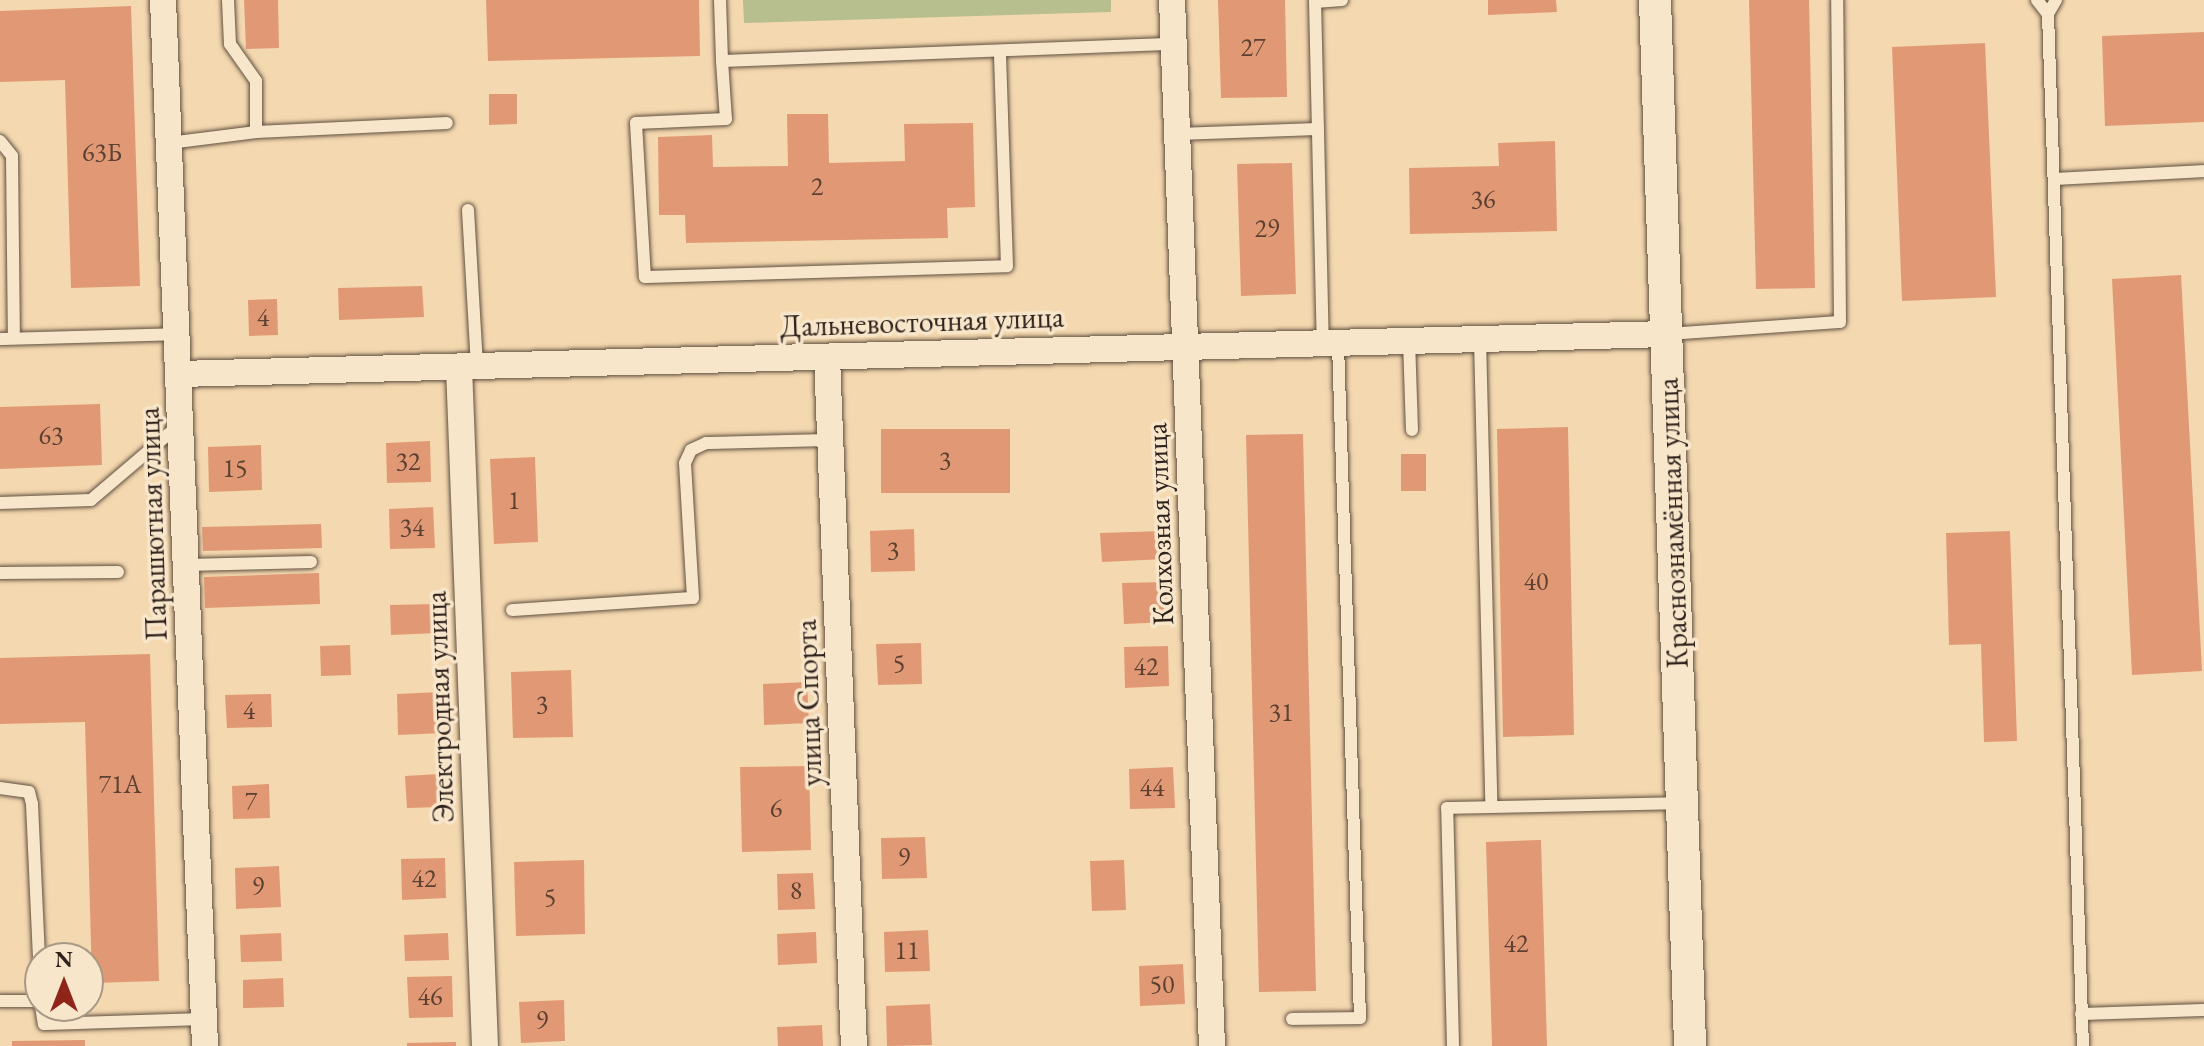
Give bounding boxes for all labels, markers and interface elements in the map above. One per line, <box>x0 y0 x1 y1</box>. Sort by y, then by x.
house number: 27 <box>1241 32 1265 64</box>
house number: 63Б <box>82 137 122 169</box>
house number: 2 <box>811 171 823 203</box>
house number: 36 <box>1471 184 1495 216</box>
house number: 29 <box>1255 213 1279 245</box>
street label: Дальневосточная улица <box>779 299 1065 345</box>
house number: 4 <box>257 302 269 334</box>
street label: Краснознамённая улица <box>1650 377 1696 669</box>
street label: Парашютная улица <box>131 407 175 641</box>
house number: 63 <box>39 420 63 452</box>
street label: Колхозная улица <box>1138 422 1182 626</box>
house number: 3 <box>939 445 951 477</box>
house number: 32 <box>396 446 420 478</box>
house number: 15 <box>223 453 247 485</box>
house number: 1 <box>508 485 520 517</box>
house number: 34 <box>400 512 424 544</box>
house number: 3 <box>887 535 899 567</box>
house number: 40 <box>1524 566 1548 598</box>
street label: Электродная улица <box>418 590 462 824</box>
street label: улица Спорта <box>788 619 830 787</box>
house number: 5 <box>893 648 905 680</box>
house number: 42 <box>1134 651 1158 683</box>
house number: 3 <box>536 689 548 721</box>
house number: 4 <box>243 695 255 727</box>
house number: 31 <box>1269 697 1293 729</box>
house number: 71А <box>99 769 141 801</box>
house number: 44 <box>1140 772 1164 804</box>
house number: 7 <box>245 786 257 818</box>
house number: 6 <box>770 793 782 825</box>
house number: 9 <box>898 842 910 874</box>
house number: 42 <box>412 863 436 895</box>
house number: 9 <box>252 871 264 903</box>
house number: 8 <box>790 875 802 907</box>
house number: 5 <box>544 882 556 914</box>
house number: 42 <box>1504 928 1528 960</box>
house number: 11 <box>895 935 919 967</box>
north arrow <box>24 942 104 1022</box>
text: N <box>55 945 73 974</box>
house number: 50 <box>1150 969 1174 1001</box>
house number: 46 <box>418 981 442 1013</box>
house number: 9 <box>536 1005 548 1037</box>

